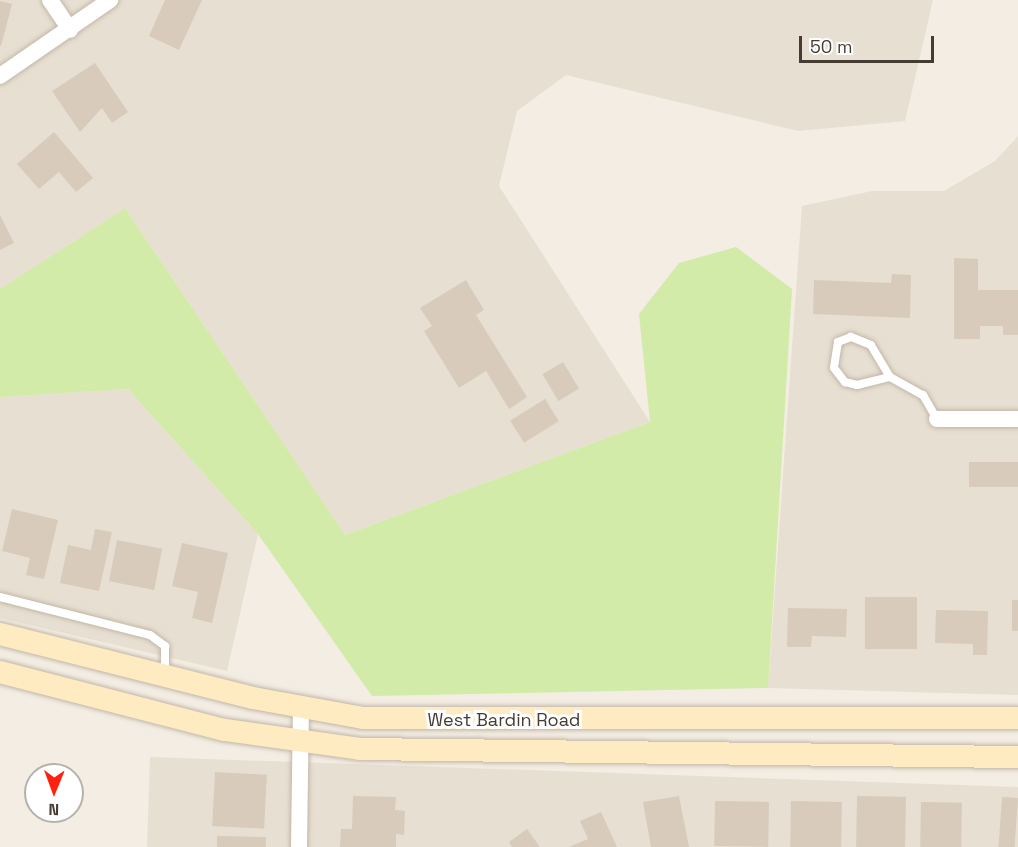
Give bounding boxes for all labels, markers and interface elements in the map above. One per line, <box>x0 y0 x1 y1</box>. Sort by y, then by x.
scale bar <box>802 24 937 62</box>
text: 50 m <box>810 35 852 58</box>
street label: West Bardin Road <box>428 709 580 731</box>
north arrow <box>24 763 84 823</box>
text: N <box>48 799 59 820</box>

